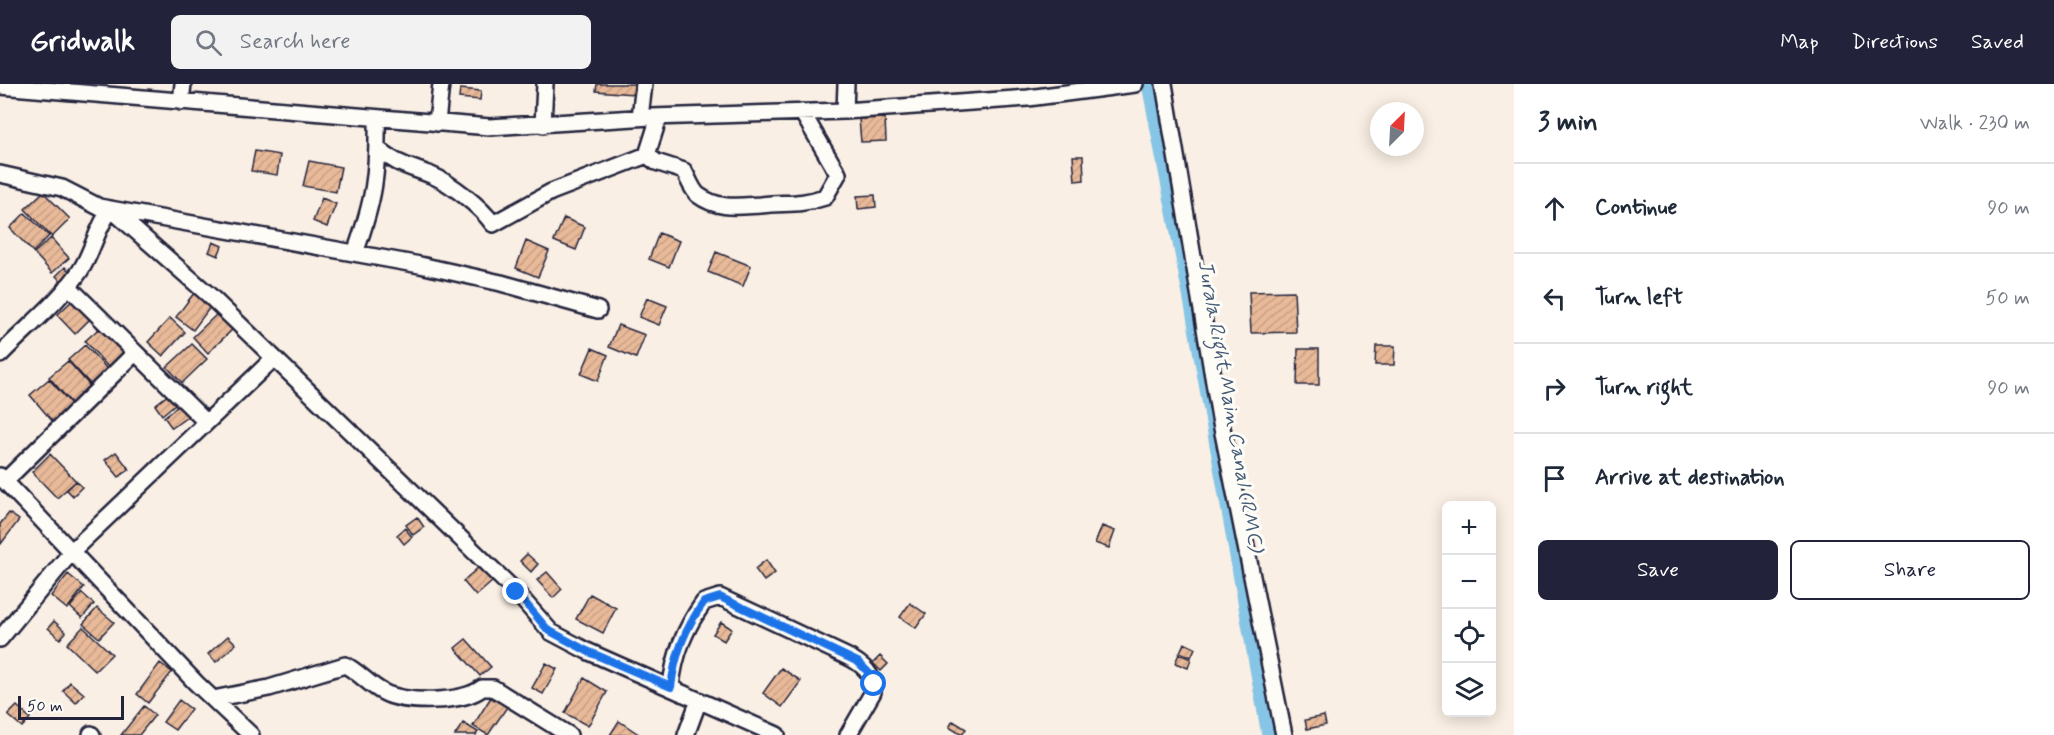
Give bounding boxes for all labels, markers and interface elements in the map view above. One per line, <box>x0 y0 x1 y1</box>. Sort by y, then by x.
search box <box>171 15 591 69</box>
text: Gridwalk <box>30 24 135 61</box>
icon: search <box>192 26 225 59</box>
text: Search here <box>240 28 351 56</box>
text: Map <box>1780 28 1819 56</box>
text: Directions <box>1852 28 1938 56</box>
text: Saved <box>1971 28 2024 56</box>
north arrow <box>1370 102 1424 156</box>
text: 3 min <box>1538 106 1598 140</box>
text: Walk · 230 m <box>1920 110 2030 137</box>
icon: ahead <box>1538 192 1571 225</box>
text: Continue <box>1595 194 1677 222</box>
text: 90 m <box>1987 195 2030 222</box>
water label: Jurala Right Main Canal (RMC) <box>1189 258 1270 557</box>
icon: left <box>1538 282 1571 315</box>
text: Turn left <box>1595 284 1683 312</box>
text: 50 m <box>1985 285 2030 312</box>
icon: right <box>1538 372 1571 405</box>
text: Turn right <box>1595 374 1693 402</box>
text: 90 m <box>1987 375 2030 402</box>
icon: arrive <box>1538 462 1571 495</box>
text: Arrive at destination <box>1595 464 1785 492</box>
map controls <box>1442 501 1496 717</box>
button: + <box>1442 501 1496 555</box>
button: Save <box>1538 540 1778 600</box>
button: Share <box>1790 540 2030 600</box>
button: − <box>1442 555 1496 609</box>
route end <box>502 578 528 604</box>
button: locate <box>1442 609 1496 663</box>
button: layers <box>1442 663 1496 717</box>
route start <box>860 670 886 696</box>
scale bar <box>18 693 124 720</box>
text: 50 m <box>27 696 63 717</box>

